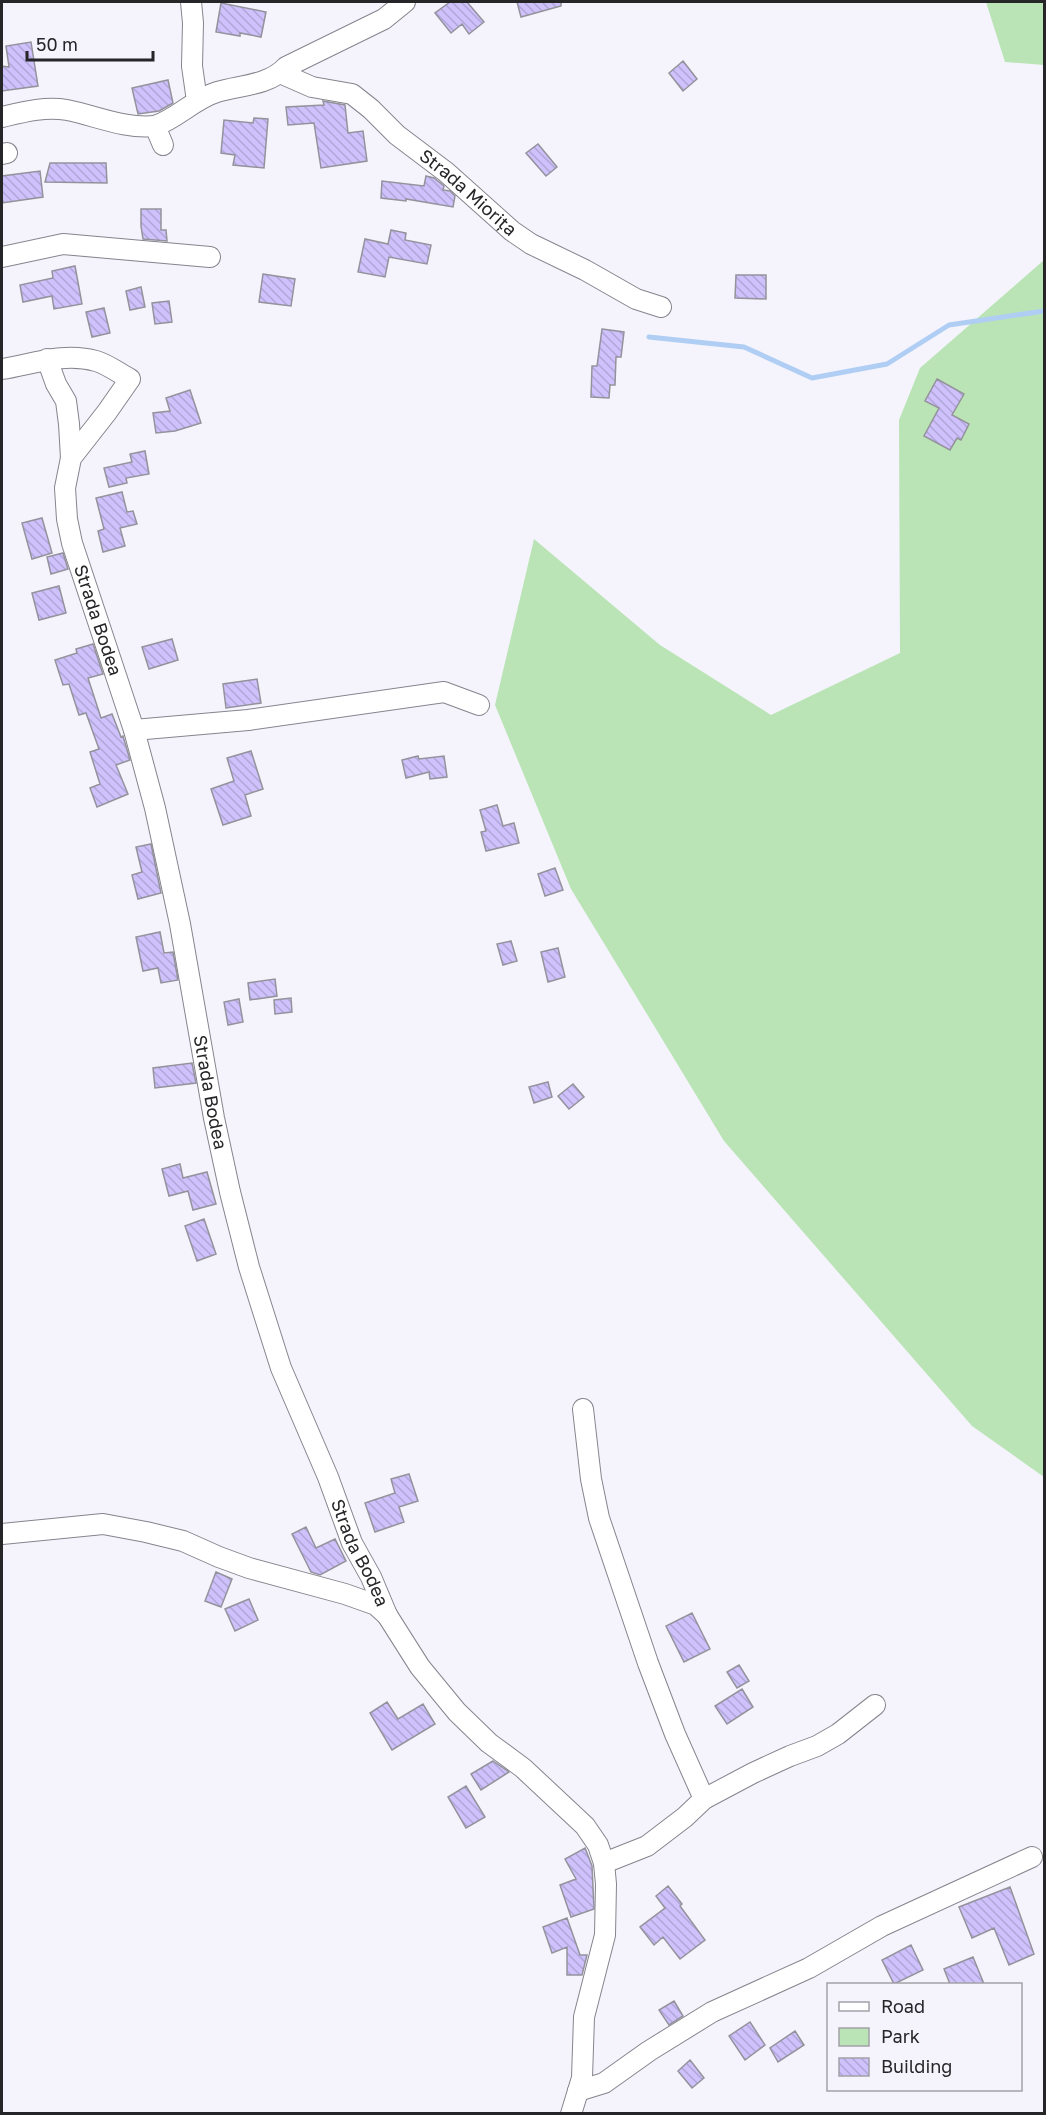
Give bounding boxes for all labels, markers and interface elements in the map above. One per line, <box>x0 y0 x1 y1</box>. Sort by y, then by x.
scale bar <box>27 24 153 62</box>
text: 50 m <box>36 33 78 55</box>
street label: Strada Miorița <box>416 144 522 240</box>
street label: Strada Bodea <box>70 562 127 678</box>
street label: Strada Bodea <box>190 1033 232 1151</box>
street label: Strada Bodea <box>327 1496 394 1609</box>
legend <box>827 1983 1022 2091</box>
text: Road <box>881 1995 925 2017</box>
text: Park <box>881 2025 920 2047</box>
text: Building <box>881 2055 952 2077</box>

